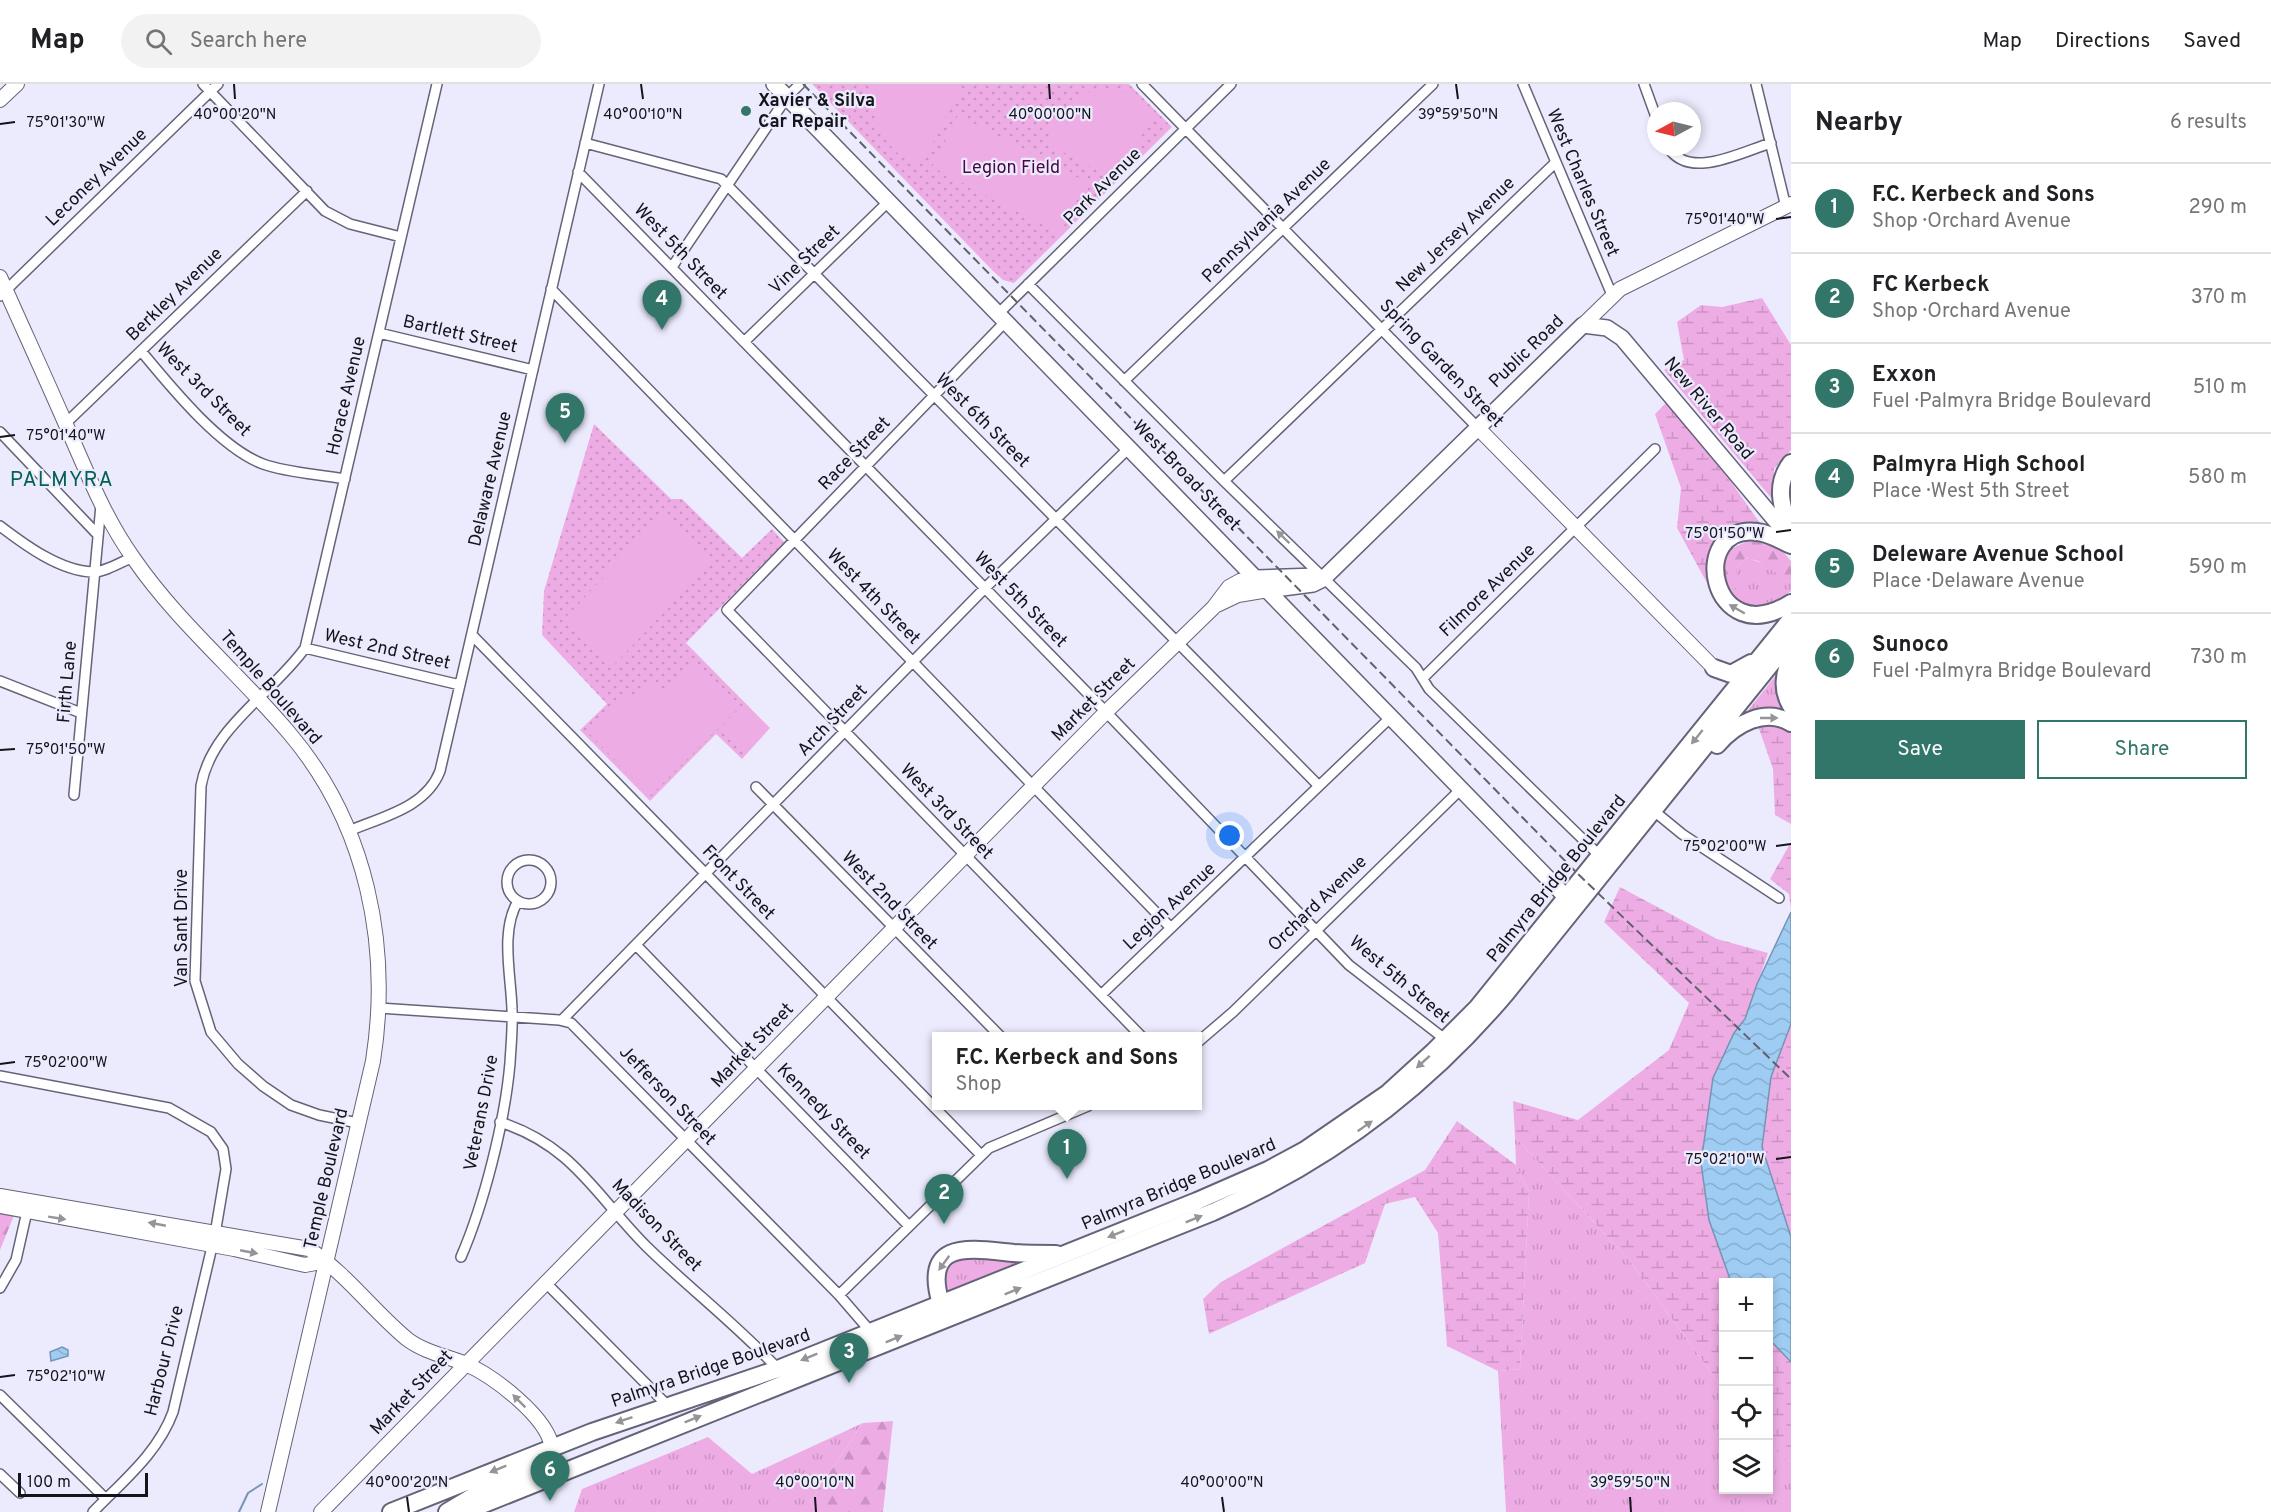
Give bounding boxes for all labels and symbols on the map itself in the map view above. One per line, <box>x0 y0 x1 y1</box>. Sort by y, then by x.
place label: Xavier & Silva Car Repair <box>758 90 875 134</box>
north arrow <box>1647 102 1701 156</box>
marker: Xavier & Silva Car Repair <box>739 104 753 118</box>
text: 40°00'20"N <box>194 106 276 125</box>
text: 40°00'10"N <box>603 106 683 125</box>
text: 40°00'00"N <box>1008 106 1092 125</box>
text: 39°59'50"N <box>1418 106 1498 125</box>
street label: West Charles Street <box>1540 106 1624 260</box>
text: 75°01'30"W <box>27 114 105 133</box>
street label: Leconey Avenue <box>41 124 153 232</box>
street label: Park Avenue <box>1059 143 1147 231</box>
street label: Pennsylvania Avenue <box>1198 153 1336 289</box>
park label: Legion Field <box>962 157 1060 180</box>
street label: New Jersey Avenue <box>1392 172 1520 298</box>
street label: West 5th Street <box>628 199 732 305</box>
text: 75°01'40"W <box>1685 211 1765 230</box>
street label: Vine Street <box>765 220 845 300</box>
street label: Berkley Avenue <box>122 243 228 347</box>
pin: 4 <box>642 280 682 330</box>
street label: Spring Garden Street <box>1374 295 1508 433</box>
street label: Bartlett Street <box>401 311 519 359</box>
street label: Public Road <box>1485 311 1569 393</box>
street label: Horace Avenue <box>322 334 372 458</box>
street label: West 3rd Street <box>151 338 255 442</box>
street label: New River Road <box>1658 353 1758 465</box>
street label: West 6th Street <box>930 369 1034 473</box>
pin: 5 <box>546 394 584 443</box>
street label: Delaware Avenue <box>464 409 518 549</box>
street label: Race Street <box>814 412 896 496</box>
street label: West Broad Street <box>1127 416 1245 536</box>
text: 75°01'40"W <box>26 427 106 446</box>
district label: PALMYRA <box>10 467 114 494</box>
text: 75°01'50"W <box>1685 525 1765 544</box>
one-way arrow <box>1275 530 1290 544</box>
street label: Filmore Avenue <box>1435 539 1541 643</box>
street label: West 4th Street <box>821 544 925 650</box>
street label: West 5th Street <box>968 547 1072 653</box>
one-way arrow <box>1728 604 1745 614</box>
street label: West 2nd Street <box>322 624 452 676</box>
street label: Temple Boulevard <box>214 626 326 750</box>
street label: Firth Lane <box>53 640 83 724</box>
street label: Market Street <box>1047 653 1141 747</box>
street label: Arch Street <box>793 680 873 762</box>
one-way arrow <box>1759 713 1778 723</box>
one-way arrow <box>1691 729 1703 744</box>
text: 75°01'50"W <box>26 741 106 760</box>
street label: West 3rd Street <box>894 759 998 865</box>
street label: Palmyra Bridge Boulevard <box>1482 790 1632 968</box>
your location <box>1215 821 1244 850</box>
text: 75°02'00"W <box>1683 838 1767 857</box>
street label: Front Street <box>696 841 780 925</box>
street label: West 2nd Street <box>836 847 942 955</box>
street label: Orchard Avenue <box>1264 851 1372 957</box>
street label: Legion Avenue <box>1119 858 1221 956</box>
street label: Van Sant Drive <box>171 869 194 987</box>
street label: West 5th Street <box>1344 931 1454 1029</box>
street label: Market Street <box>707 999 799 1093</box>
street label: Jefferson Street <box>613 1041 721 1151</box>
street label: Veterans Drive <box>459 1053 505 1173</box>
text: 75°02'00"W <box>24 1054 108 1073</box>
one-way arrow <box>1415 1055 1430 1069</box>
street label: Kennedy Street <box>771 1059 875 1165</box>
street label: Temple Boulevard <box>300 1106 354 1252</box>
one-way arrow <box>1356 1120 1372 1132</box>
pin: 1 <box>1048 1130 1086 1179</box>
street label: Palmyra Bridge Boulevard <box>1078 1134 1280 1236</box>
text: 75°02'10"W <box>1685 1151 1765 1170</box>
pin: 2 <box>924 1174 964 1224</box>
street label: Madison Street <box>606 1175 706 1277</box>
one-way arrow <box>48 1214 67 1223</box>
one-way arrow <box>1186 1214 1204 1224</box>
one-way arrow <box>147 1219 166 1228</box>
one-way arrow <box>1107 1230 1125 1239</box>
one-way arrow <box>240 1248 259 1257</box>
one-way arrow <box>938 1254 950 1270</box>
one-way arrow <box>1004 1286 1022 1295</box>
street label: Harbour Drive <box>140 1303 190 1419</box>
street label: Palmyra Bridge Boulevard <box>608 1324 814 1414</box>
pin: 3 <box>830 1334 868 1383</box>
one-way arrow <box>885 1334 903 1343</box>
street label: Market Street <box>366 1346 458 1440</box>
one-way arrow <box>799 1352 817 1362</box>
text: 75°02'10"W <box>26 1368 106 1387</box>
one-way arrow <box>512 1395 526 1409</box>
one-way arrow <box>685 1414 703 1424</box>
one-way arrow <box>615 1416 633 1425</box>
pin: 6 <box>530 1452 570 1501</box>
one-way arrow <box>489 1465 507 1474</box>
scale bar <box>18 1470 148 1498</box>
text: 40°00'20"N <box>366 1474 448 1493</box>
text: 40°00'10"N <box>775 1474 855 1493</box>
text: 40°00'00"N <box>1180 1474 1264 1493</box>
text: 39°59'50"N <box>1590 1474 1670 1493</box>

